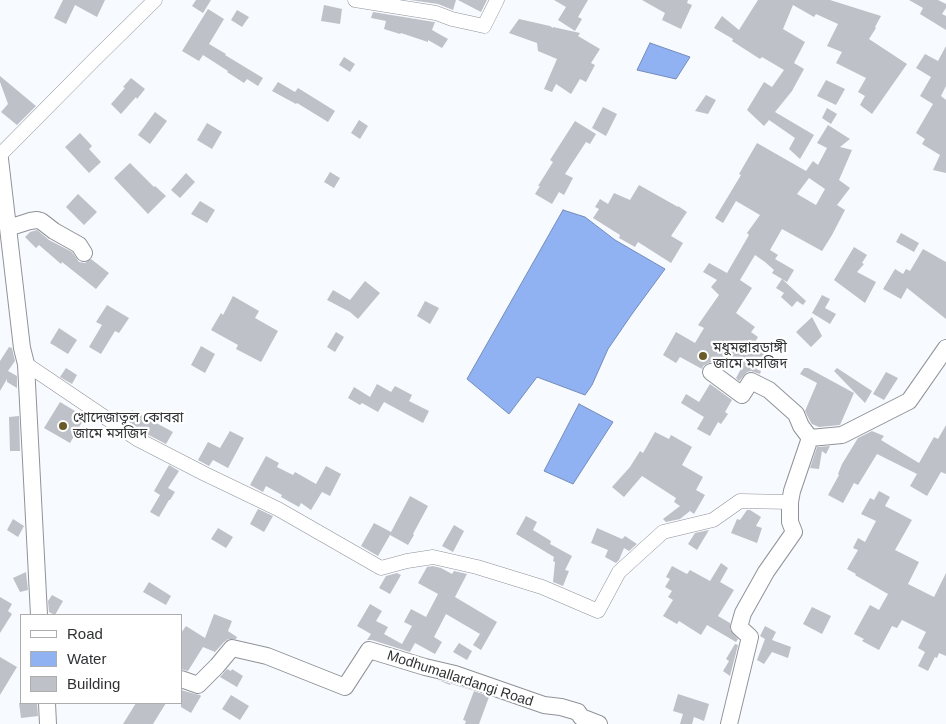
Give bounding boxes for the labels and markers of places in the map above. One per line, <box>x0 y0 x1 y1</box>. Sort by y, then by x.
place label: মধুমল্লারডাঙ্গী জামে মসজিদ <box>713 340 787 372</box>
marker: মধুমল্লারডাঙ্গী জামে মসজিদ <box>697 350 709 362</box>
place label: খোদেজাতুল কোবরা জামে মসজিদ <box>73 410 184 442</box>
marker: খোদেজাতুল কোবরা জামে মসজিদ <box>57 420 69 432</box>

